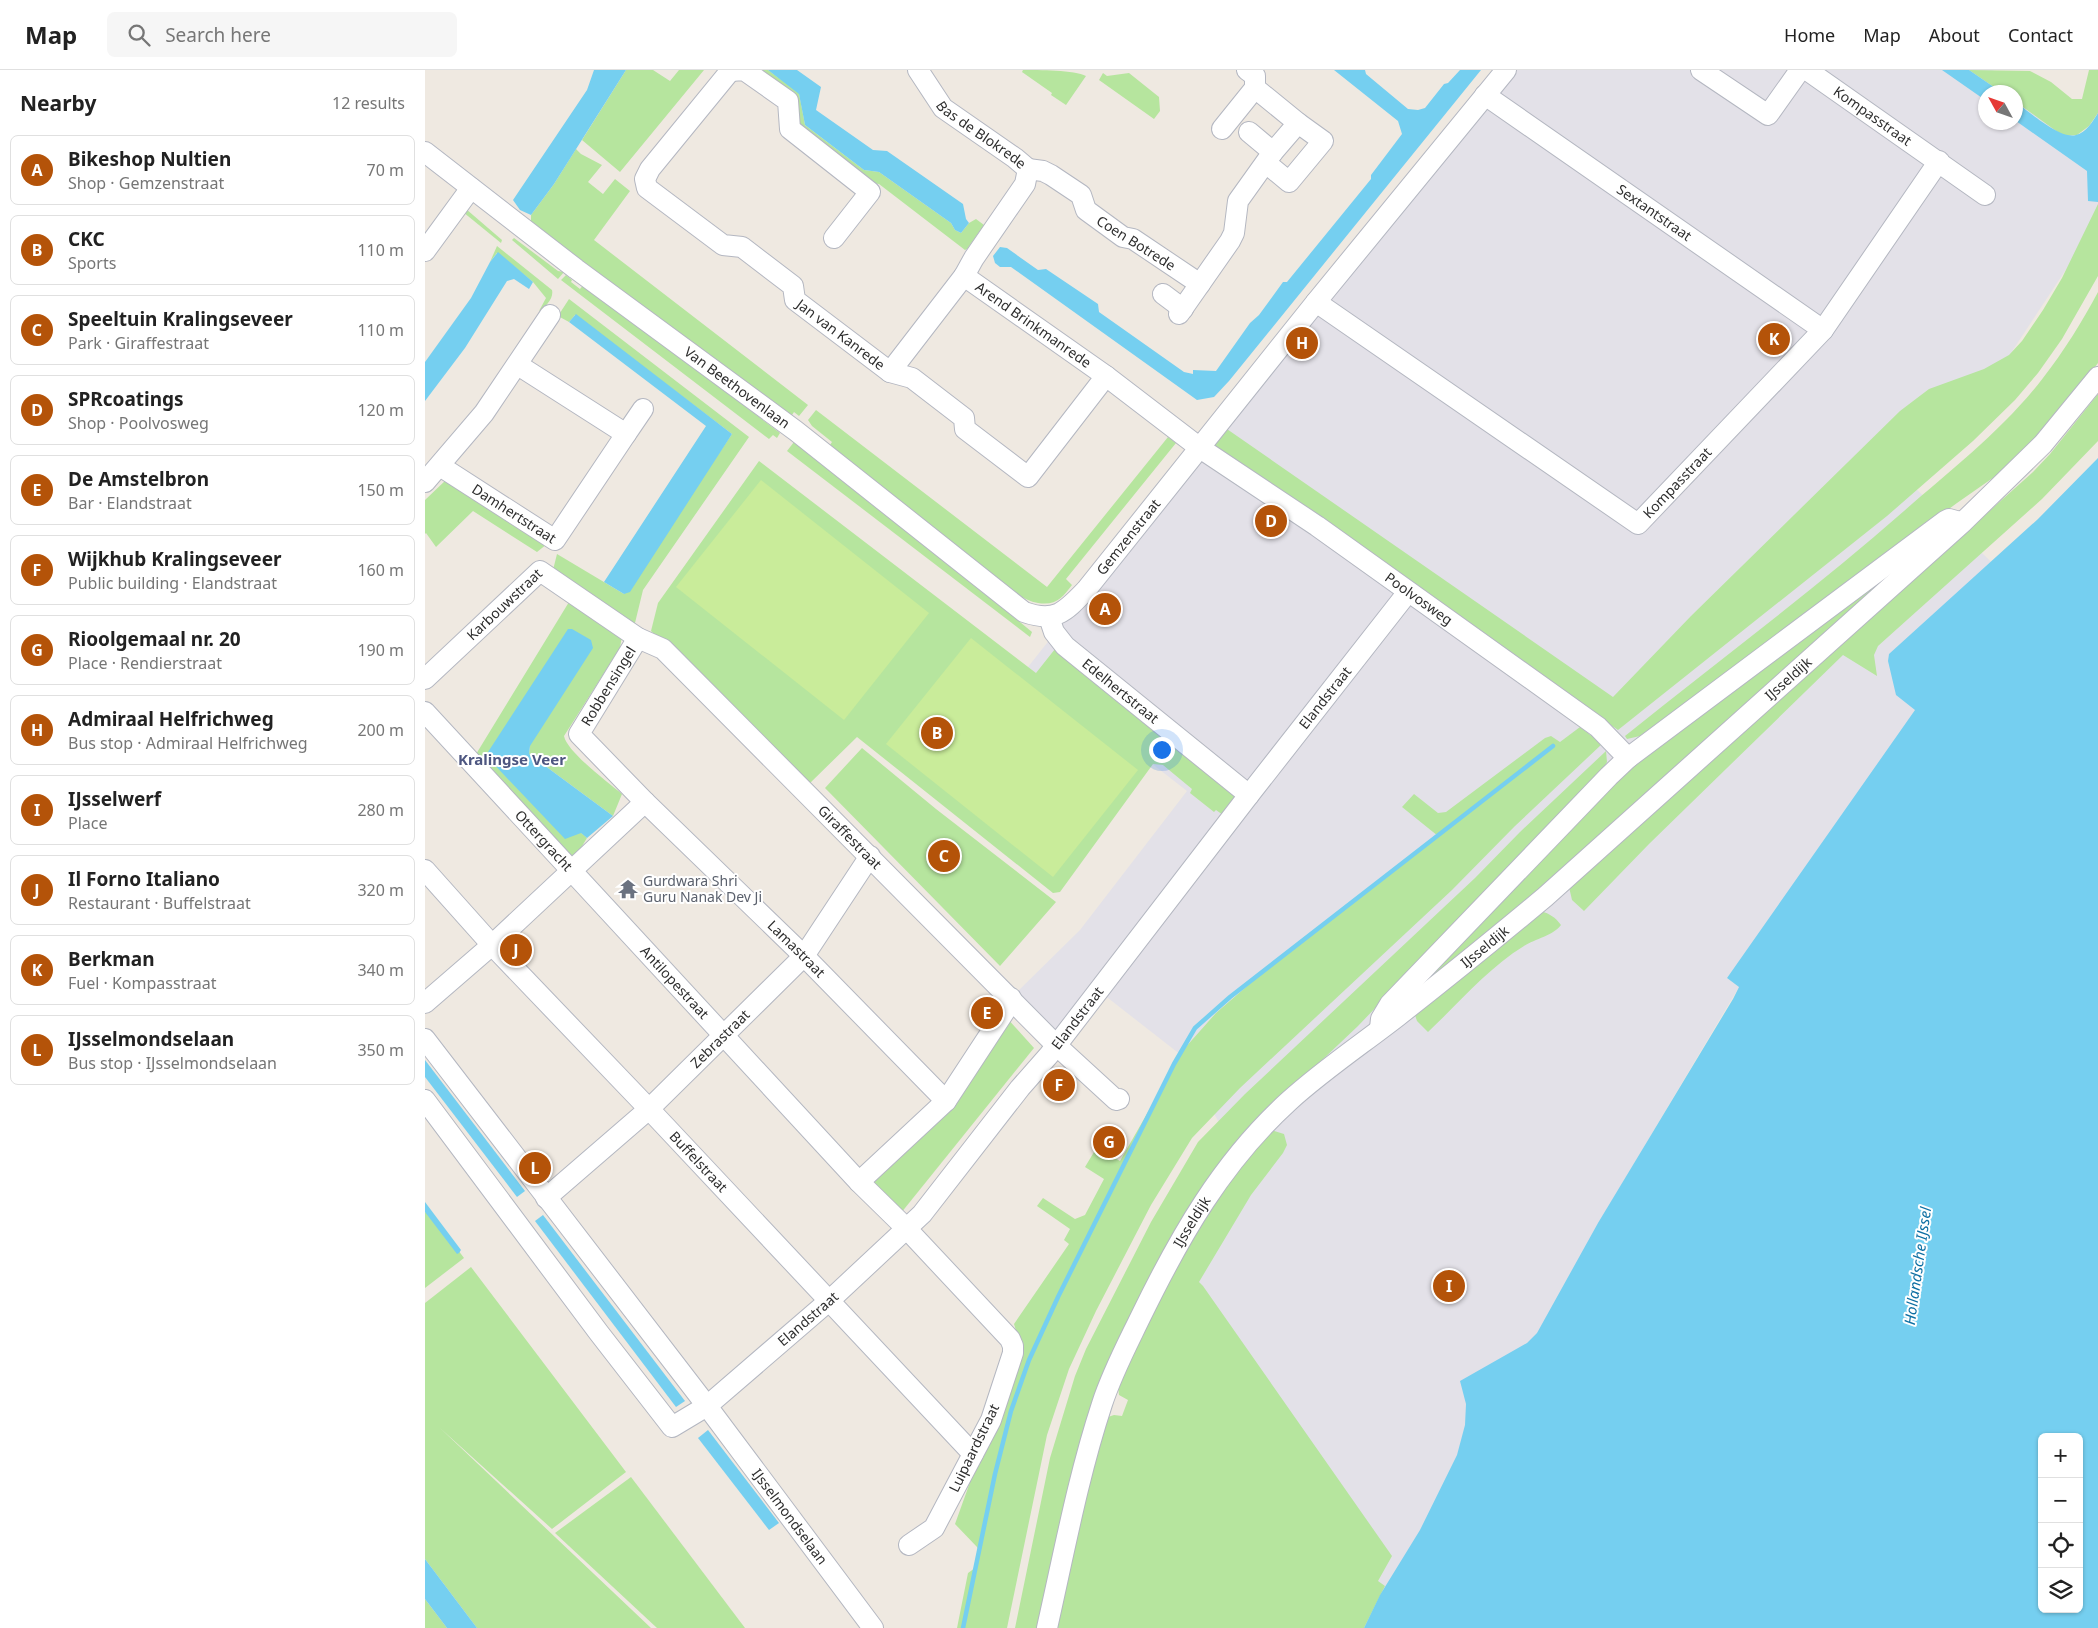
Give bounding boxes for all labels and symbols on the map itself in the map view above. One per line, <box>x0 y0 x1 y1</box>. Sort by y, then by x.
street label: Kompasstraat <box>1830 81 1916 150</box>
north arrow <box>1978 85 2023 130</box>
street label: Bas de Blokrede <box>932 97 1031 173</box>
street label: Sextantstraat <box>1613 179 1696 245</box>
street label: Coen Botrede <box>1093 211 1180 275</box>
street label: Arend Brinkmanrede <box>972 277 1095 372</box>
street label: Jan van Kanrede <box>791 293 889 374</box>
pin: K <box>1758 320 1790 358</box>
pin: H <box>1286 324 1318 362</box>
street label: Van Beethovenlaan <box>681 342 794 432</box>
street label: Kompasstraat <box>1638 443 1715 522</box>
street label: Damhertstraat <box>468 479 560 547</box>
street label: Gemzenstraat <box>1092 495 1164 579</box>
pin: D <box>1255 502 1287 540</box>
street label: Karbouwstraat <box>462 564 546 644</box>
street label: Poolvosweg <box>1381 568 1457 629</box>
pin: A <box>1089 590 1121 628</box>
street label: Robbensingel <box>576 642 640 729</box>
street label: IJsseldijk <box>1760 652 1816 704</box>
street label: Edelhertstraat <box>1078 654 1163 727</box>
street label: Elandstraat <box>1294 662 1355 733</box>
pin: B <box>921 714 953 752</box>
your location <box>1149 737 1175 763</box>
district label: Kralingse Veer <box>458 749 566 769</box>
street label: Giraffestraat <box>814 801 886 873</box>
street label: Ottergracht <box>511 805 577 875</box>
pin: C <box>928 837 960 875</box>
place label: Gurdwara Shri Guru Nanak Dev Ji <box>643 871 762 906</box>
temple icon: Gurdwara Shri Guru Nanak Dev Ji <box>617 878 639 900</box>
street label: Lamastraat <box>764 916 830 981</box>
street label: IJsseldijk <box>1456 921 1513 972</box>
pin: J <box>500 931 532 969</box>
street label: Antilopestraat <box>636 941 714 1023</box>
street label: Elandstraat <box>1047 982 1107 1053</box>
pin: E <box>971 994 1003 1032</box>
street label: Zebrastraat <box>686 1005 753 1072</box>
pin: F <box>1043 1066 1075 1104</box>
pin: G <box>1093 1123 1125 1161</box>
street label: Buffelstraat <box>666 1127 732 1196</box>
pin: L <box>519 1149 551 1187</box>
street label: IJsseldijk <box>1168 1192 1215 1251</box>
water label: Hollandsche IJssel <box>1899 1204 1935 1326</box>
pin: I <box>1433 1267 1465 1305</box>
street label: Elandstraat <box>773 1287 842 1350</box>
street label: Luipaardstraat <box>944 1400 1003 1495</box>
street label: IJsselmondselaan <box>748 1465 832 1568</box>

